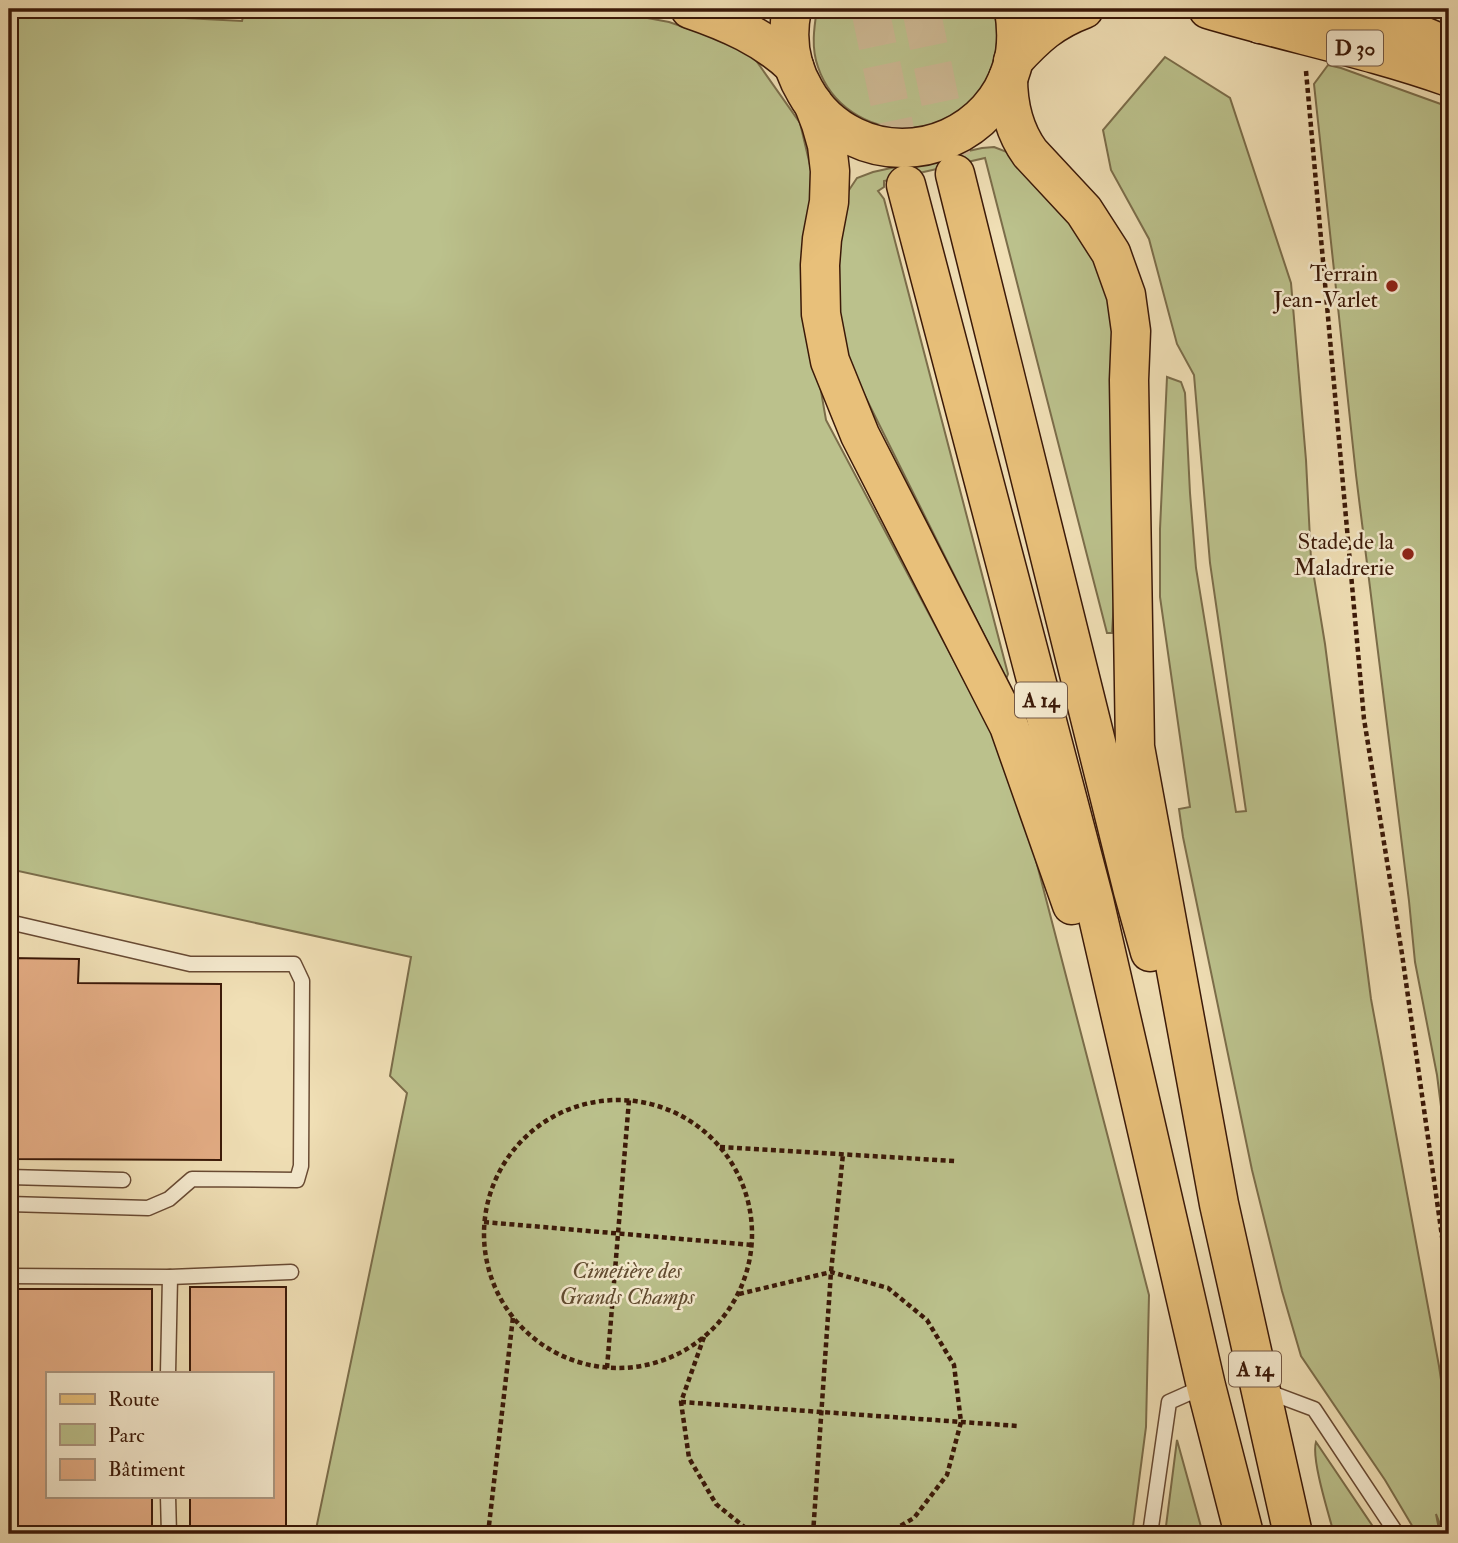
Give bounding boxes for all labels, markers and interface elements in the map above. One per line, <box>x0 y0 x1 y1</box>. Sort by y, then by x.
road number: D 30 <box>1327 30 1383 66</box>
place label: Terrain Jean-Varlet <box>1272 259 1378 314</box>
marker: Terrain Jean-Varlet <box>1384 278 1400 294</box>
place label: Stade de la Maladrerie <box>1293 527 1395 582</box>
marker: Stade de la Maladrerie <box>1400 546 1416 562</box>
road number: A 14 <box>1015 682 1067 718</box>
park label: Cimetière des Grands Champs <box>560 1256 695 1311</box>
road number: A 14 <box>1229 1352 1281 1386</box>
legend <box>46 1372 273 1498</box>
text: Route <box>108 1386 160 1413</box>
text: Parc <box>108 1422 145 1449</box>
text: Bâtiment <box>108 1456 185 1483</box>

